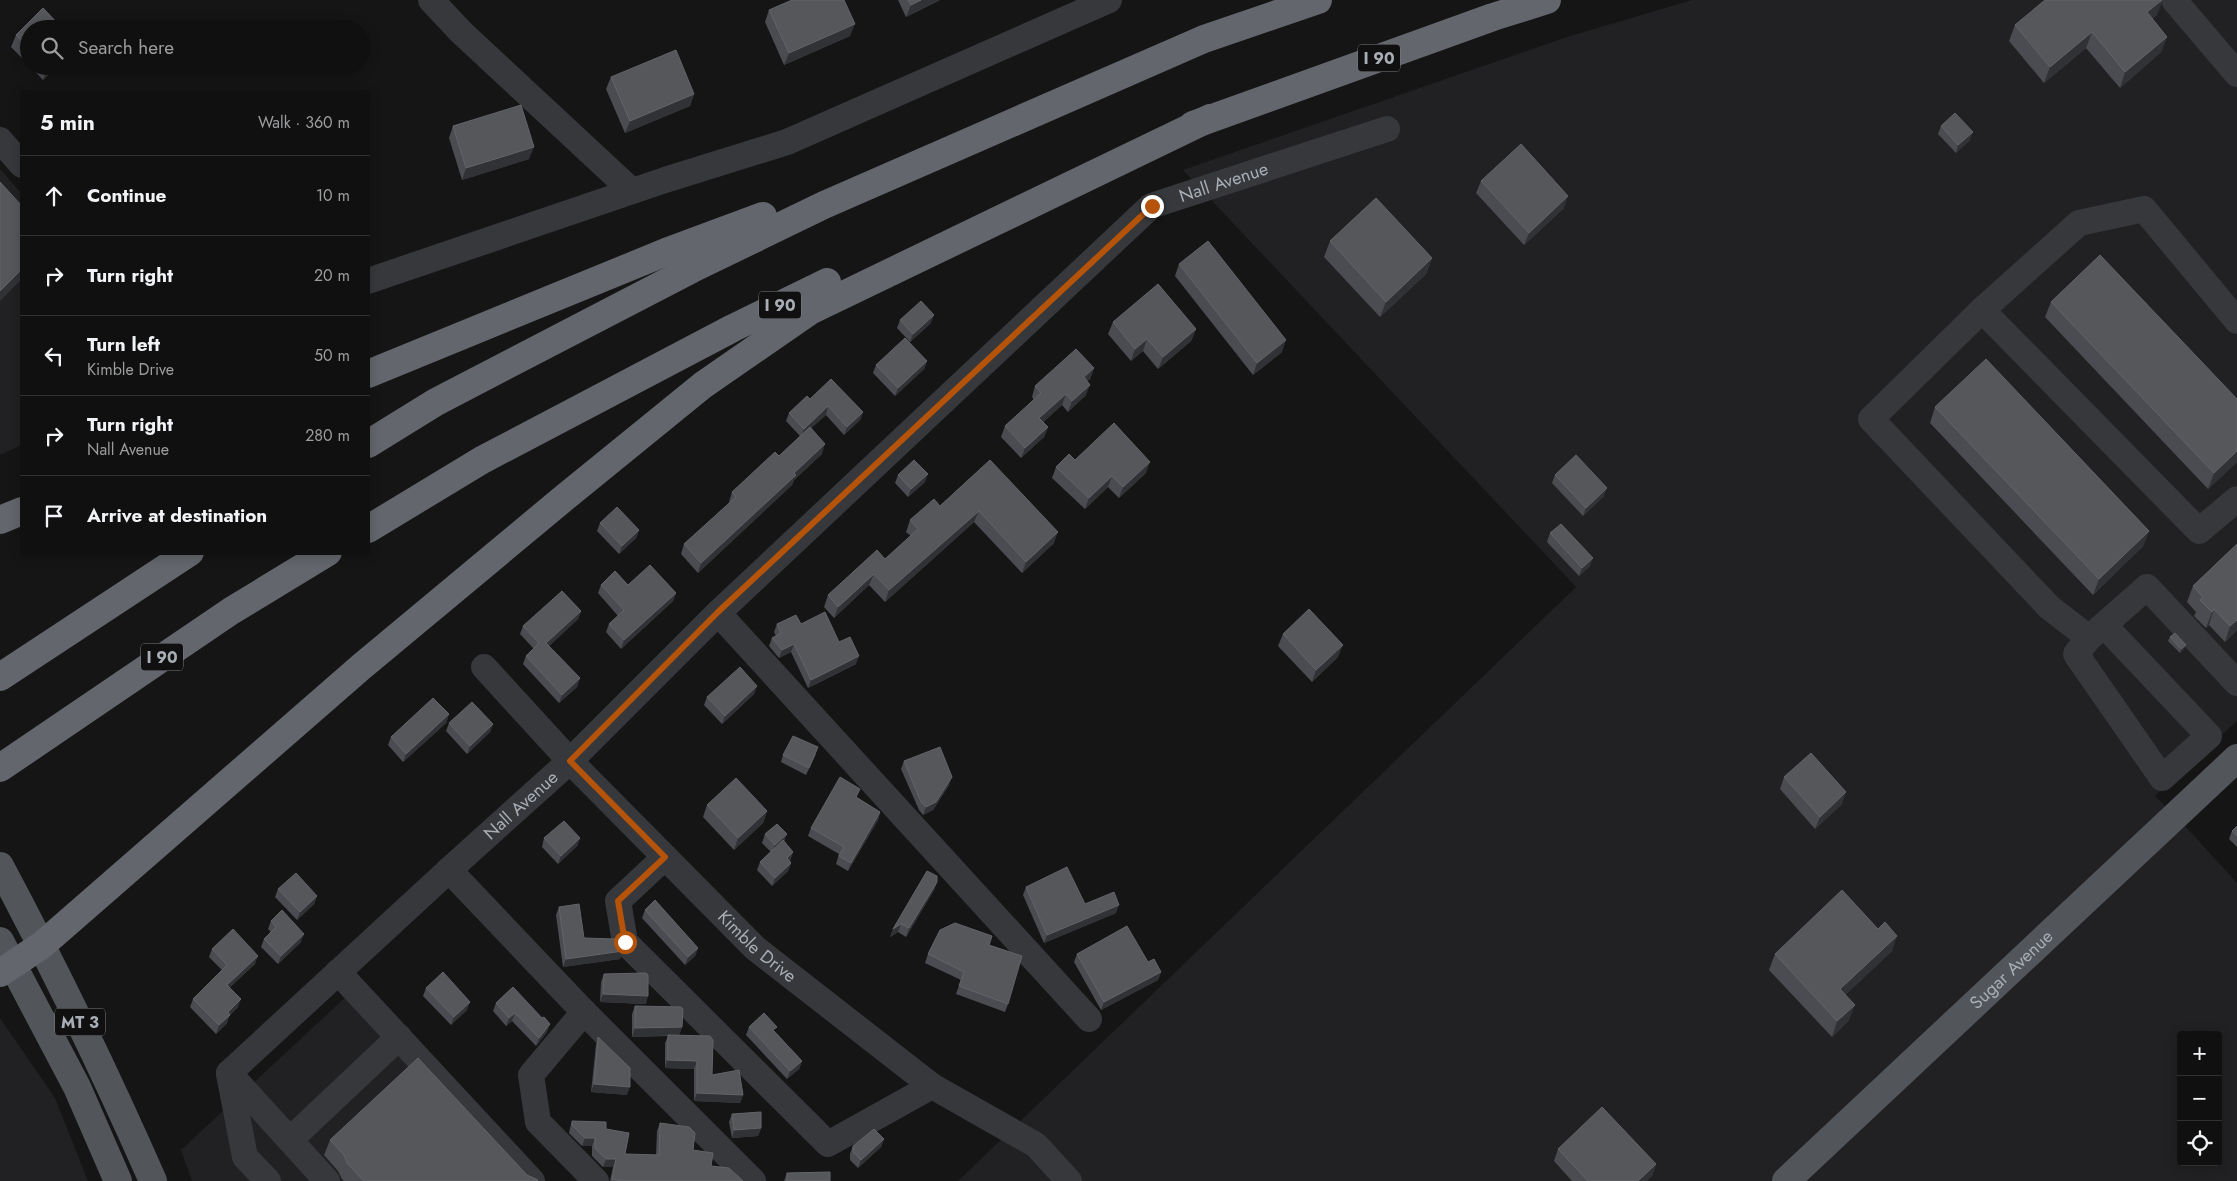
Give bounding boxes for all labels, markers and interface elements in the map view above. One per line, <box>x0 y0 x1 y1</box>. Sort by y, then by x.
search box <box>20 20 370 75</box>
icon: search <box>38 34 66 62</box>
text: Search here <box>78 34 174 61</box>
road number: I 90 <box>1358 44 1400 72</box>
text: 5 min <box>40 108 95 138</box>
text: Walk · 360 m <box>258 111 350 134</box>
street label: Nall Avenue <box>1176 156 1271 209</box>
icon: ahead <box>40 182 68 210</box>
text: Continue <box>87 182 166 209</box>
text: 10 m <box>316 184 350 207</box>
route end <box>1141 195 1164 218</box>
icon: right <box>40 262 68 290</box>
text: Turn right <box>87 262 173 289</box>
text: 20 m <box>314 264 350 287</box>
road number: I 90 <box>759 292 801 318</box>
text: Turn left <box>87 331 160 358</box>
icon: left <box>40 342 68 370</box>
text: 50 m <box>314 344 350 367</box>
text: Kimble Drive <box>87 358 174 381</box>
text: Turn right <box>87 411 173 438</box>
icon: right <box>40 422 68 450</box>
text: 280 m <box>305 424 350 447</box>
text: Nall Avenue <box>87 438 169 461</box>
icon: arrive <box>40 502 68 530</box>
text: Arrive at destination <box>87 502 267 529</box>
road number: I 90 <box>141 644 183 670</box>
street label: Nall Avenue <box>478 765 564 846</box>
street label: Kimble Drive <box>712 904 802 989</box>
street label: Sugar Avenue <box>1964 924 2059 1015</box>
route start <box>614 931 637 954</box>
road number: MT 3 <box>55 1009 105 1036</box>
map controls <box>2177 1031 2222 1166</box>
button: + <box>2177 1031 2222 1076</box>
button: − <box>2177 1076 2222 1121</box>
button: locate <box>2177 1121 2222 1166</box>

